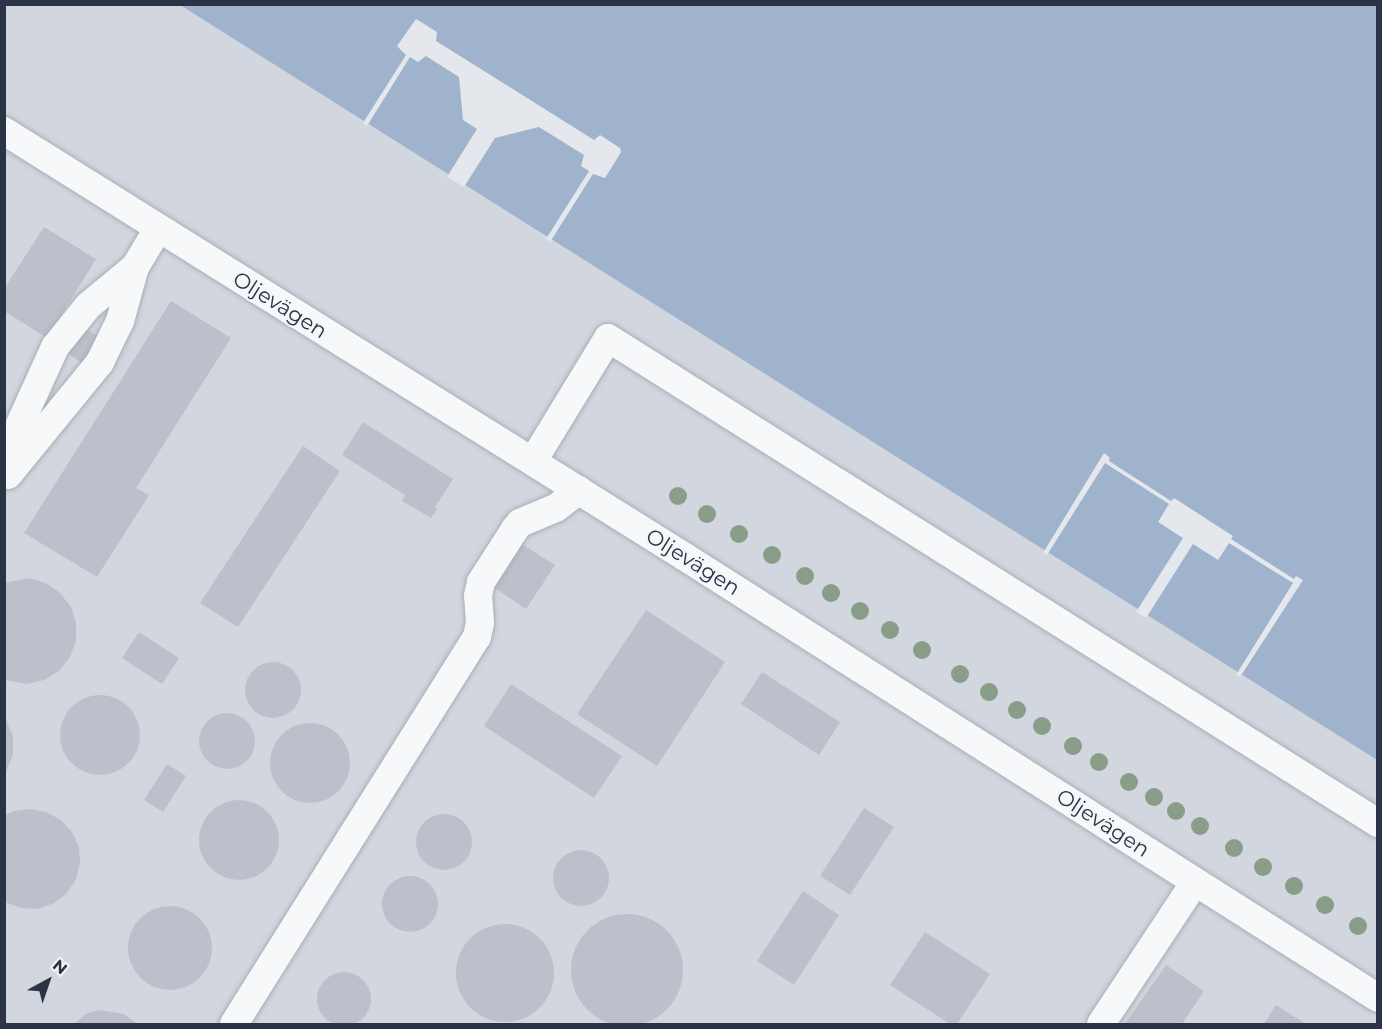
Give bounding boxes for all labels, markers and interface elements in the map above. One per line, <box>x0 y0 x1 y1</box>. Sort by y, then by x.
street label: Oljevägen <box>228 266 332 344</box>
street label: Oljevägen <box>641 523 745 601</box>
street label: Oljevägen <box>1052 784 1154 862</box>
north arrow <box>18 951 78 1011</box>
text: N <box>49 955 71 978</box>

